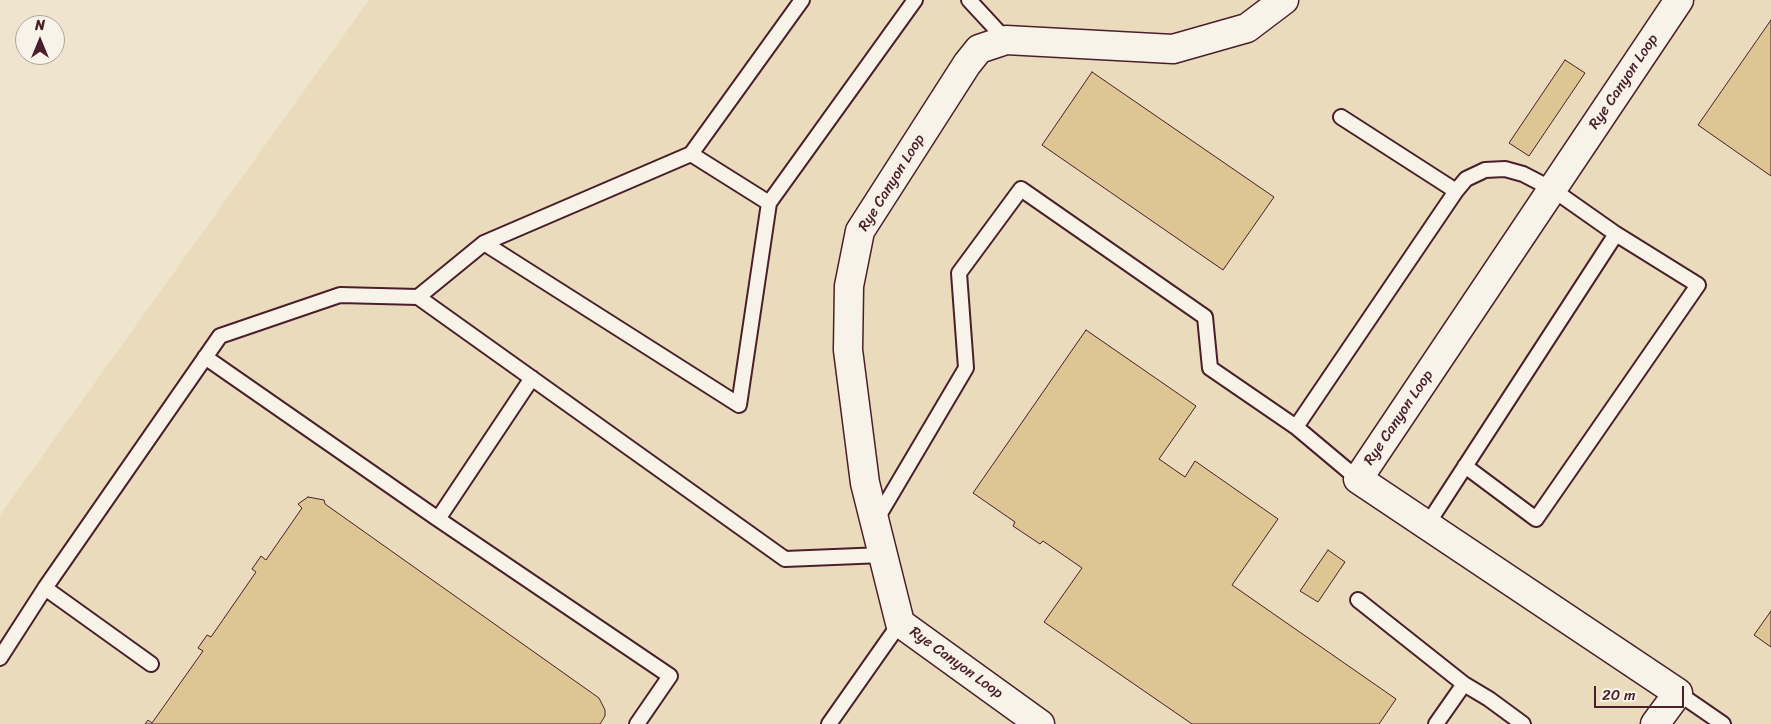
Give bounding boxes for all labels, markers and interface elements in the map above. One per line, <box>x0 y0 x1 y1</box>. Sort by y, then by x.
text: N <box>35 13 45 38</box>
north arrow <box>15 15 65 65</box>
street label: Rye Canyon Loop <box>1585 31 1663 133</box>
street label: Rye Canyon Loop <box>855 131 929 235</box>
street label: Rye Canyon Loop <box>1360 367 1438 469</box>
street label: Rye Canyon Loop <box>906 623 1006 703</box>
scale bar <box>1596 676 1686 708</box>
text: 20 m <box>1602 682 1636 708</box>

